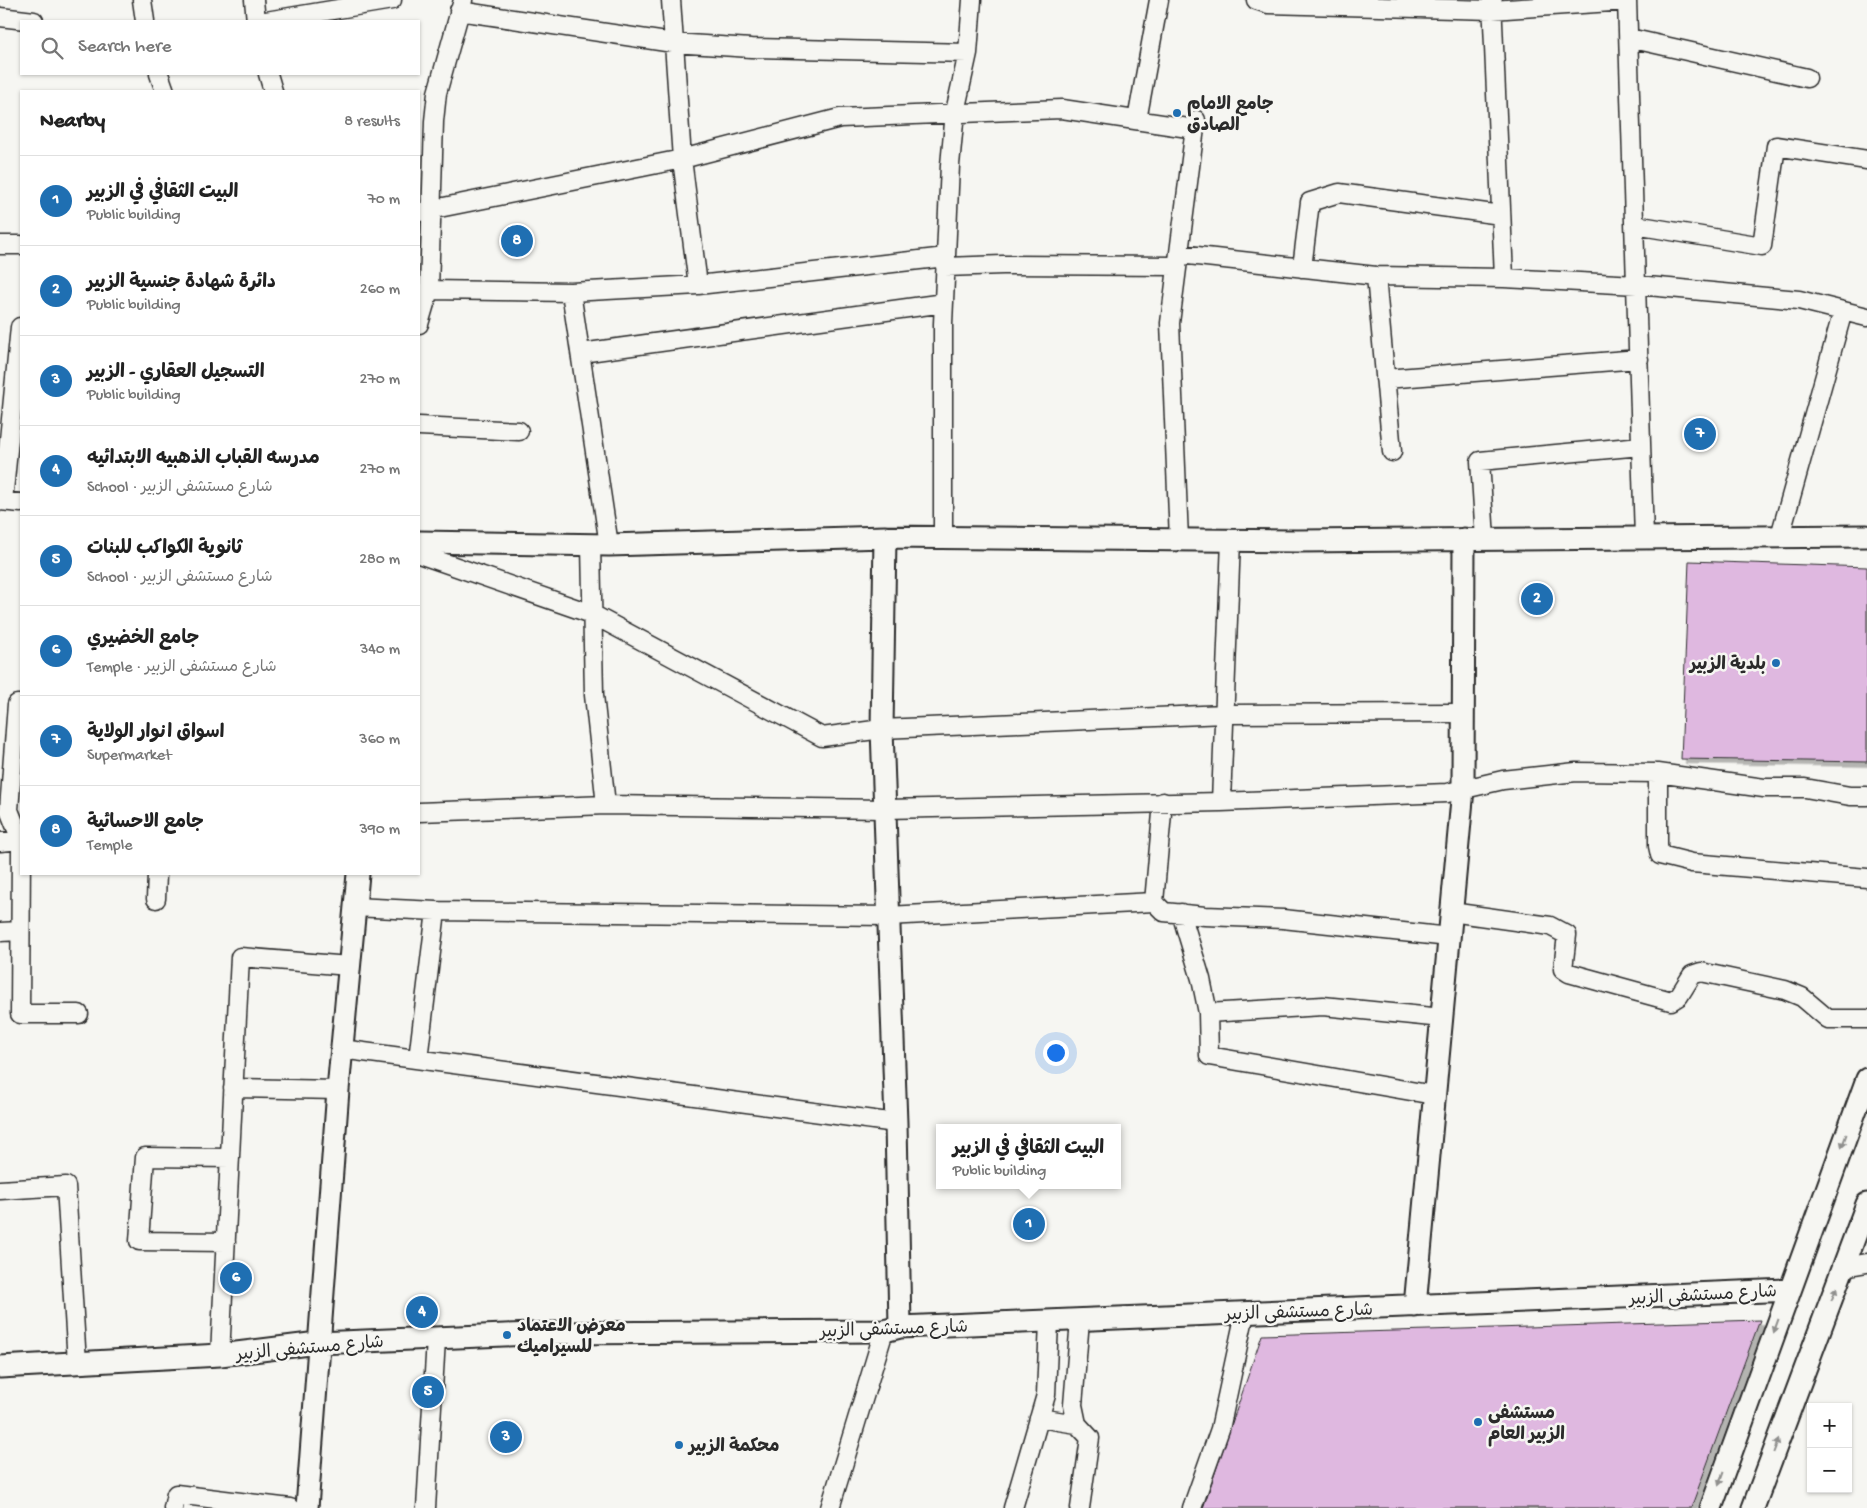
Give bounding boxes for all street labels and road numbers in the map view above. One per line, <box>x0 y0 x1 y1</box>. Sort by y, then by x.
street label: شارع مستشفى الزبير <box>1627 1282 1778 1311</box>
street label: شارع مستشفى الزبير <box>1223 1300 1373 1327</box>
street label: شارع مستشفى الزبير <box>818 1317 968 1344</box>
street label: شارع مستشفى الزبير <box>234 1333 385 1367</box>

